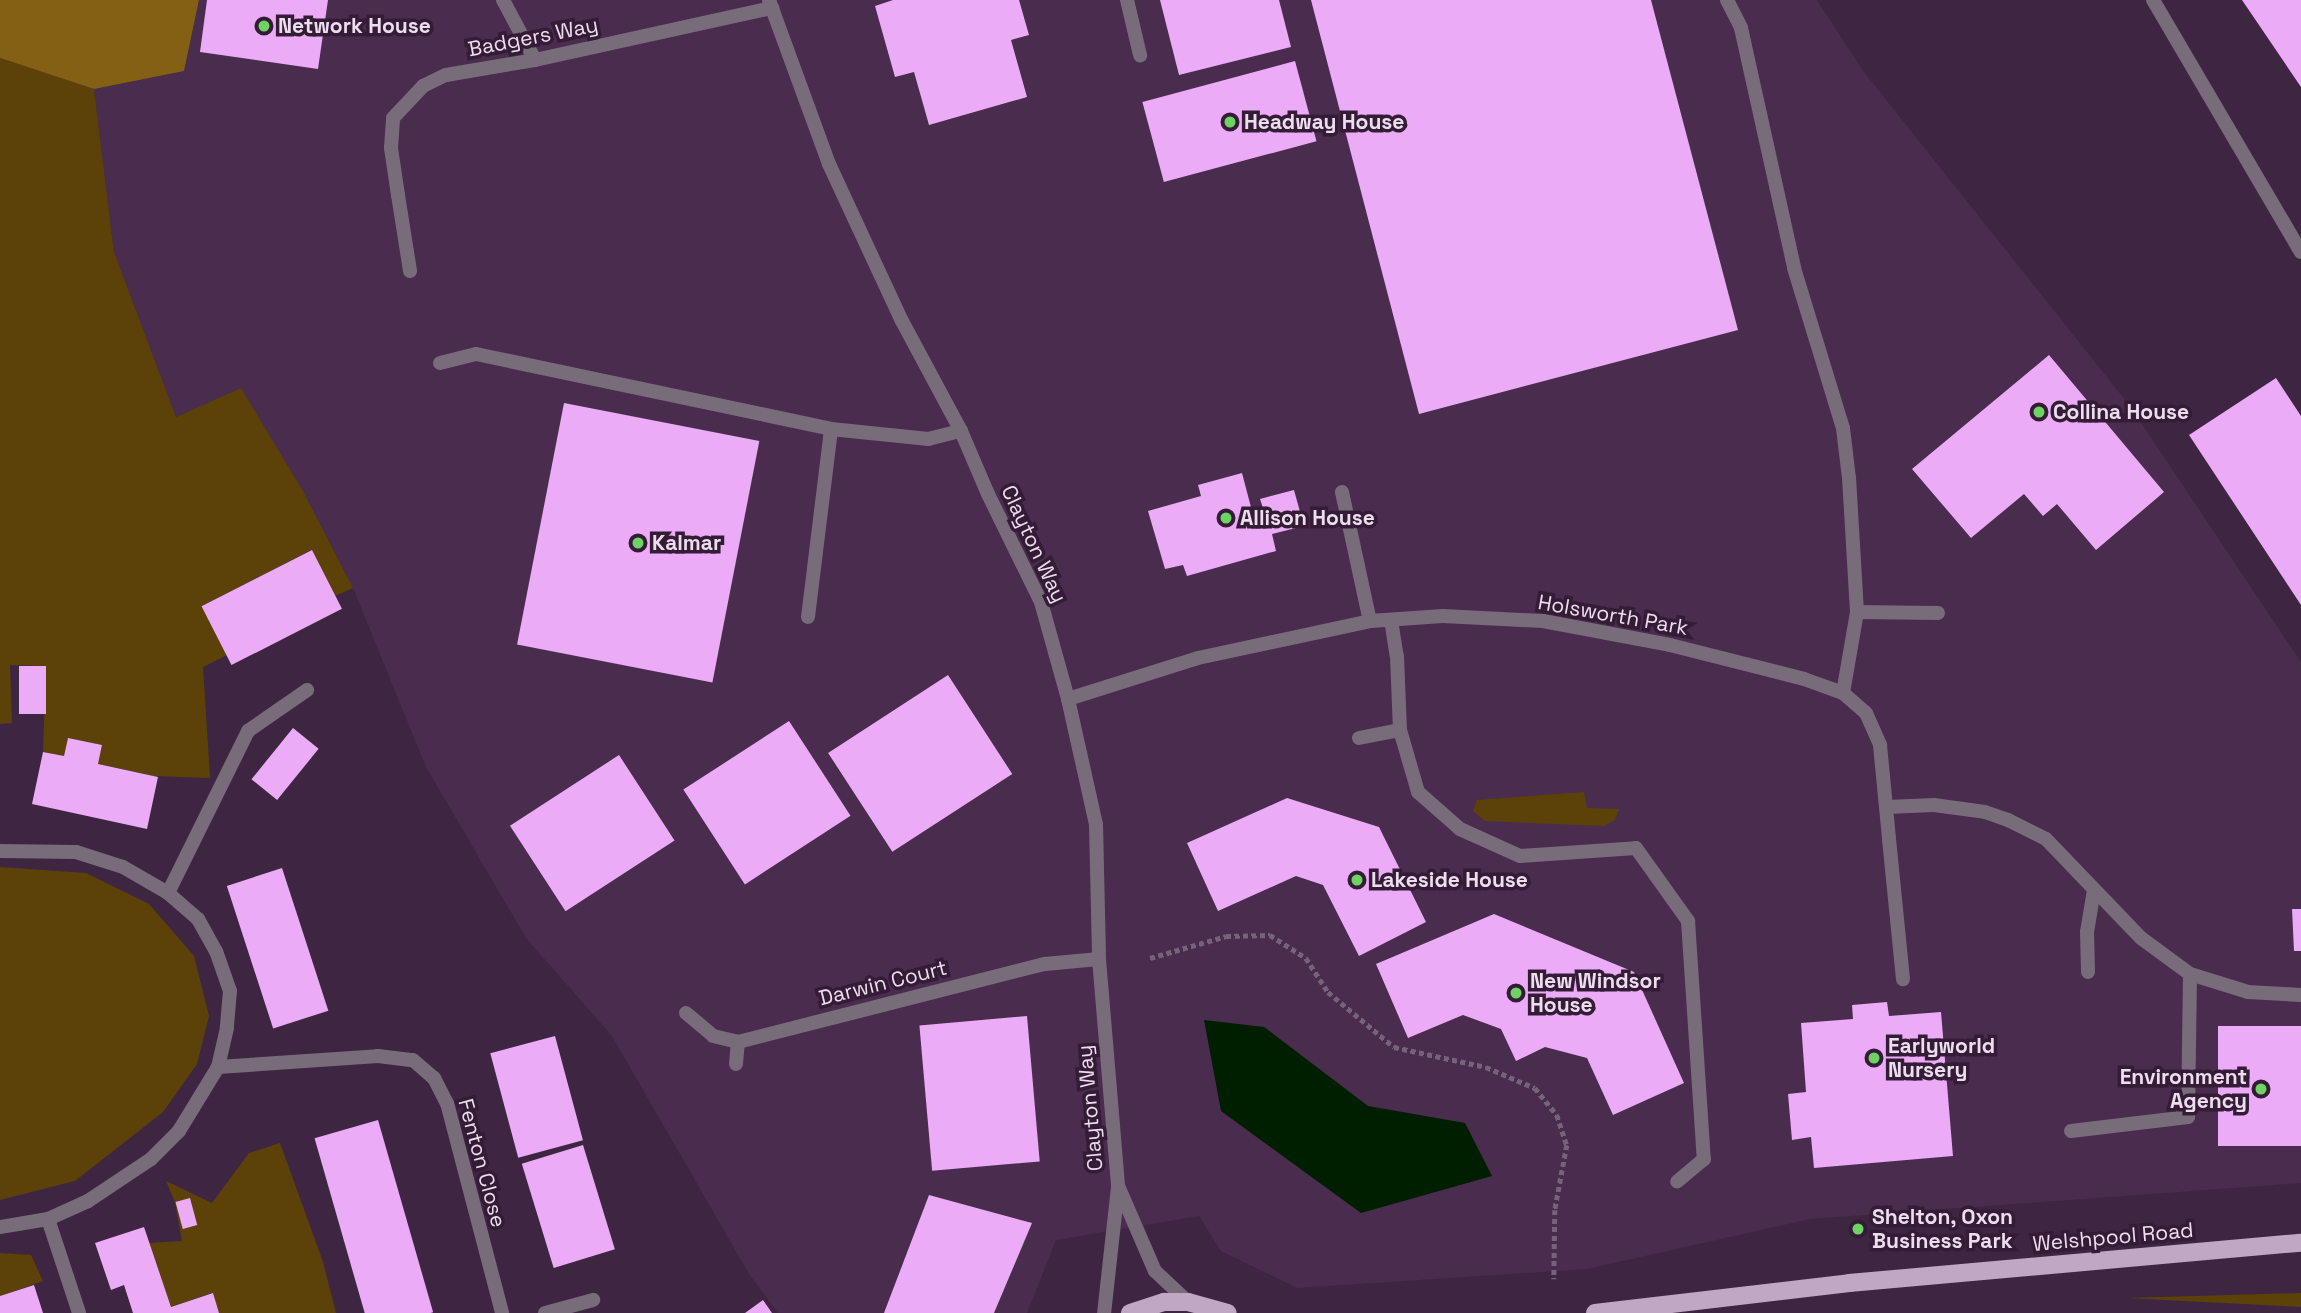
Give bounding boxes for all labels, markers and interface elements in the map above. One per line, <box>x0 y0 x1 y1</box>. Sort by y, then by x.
street label: Badgers Way <box>466 12 600 62</box>
place label: Network House <box>278 13 431 39</box>
marker: Network House <box>256 18 272 34</box>
place label: Headway House <box>1244 109 1404 135</box>
marker: Headway House <box>1222 114 1238 130</box>
place label: Collina House <box>2053 399 2189 425</box>
marker: Collina House <box>2031 404 2047 420</box>
street label: Clayton Way <box>996 481 1072 607</box>
place label: Allison House <box>1240 505 1375 531</box>
marker: Allison House <box>1218 510 1234 526</box>
place label: Kalmar <box>652 530 721 556</box>
marker: Kalmar <box>630 535 646 551</box>
street label: Holsworth Park <box>1536 589 1690 641</box>
place label: Lakeside House <box>1371 867 1528 893</box>
marker: Lakeside House <box>1349 872 1365 888</box>
street label: Darwin Court <box>816 955 950 1011</box>
place label: New Windsor House <box>1530 968 1661 1018</box>
marker: New Windsor House <box>1508 985 1524 1001</box>
place label: Earlyworld Nursery <box>1888 1033 1995 1083</box>
street label: Clayton Way <box>1072 1044 1108 1172</box>
marker: Earlyworld Nursery <box>1866 1050 1882 1066</box>
place label: Environment Agency <box>2120 1064 2247 1114</box>
marker: Environment Agency <box>2253 1081 2269 1097</box>
street label: Fenton Close <box>453 1096 511 1230</box>
place label: Shelton, Oxon Business Park <box>1872 1204 2014 1254</box>
street label: Welshpool Road <box>2032 1217 2194 1257</box>
marker: Shelton, Oxon Business Park <box>1850 1221 1866 1237</box>

